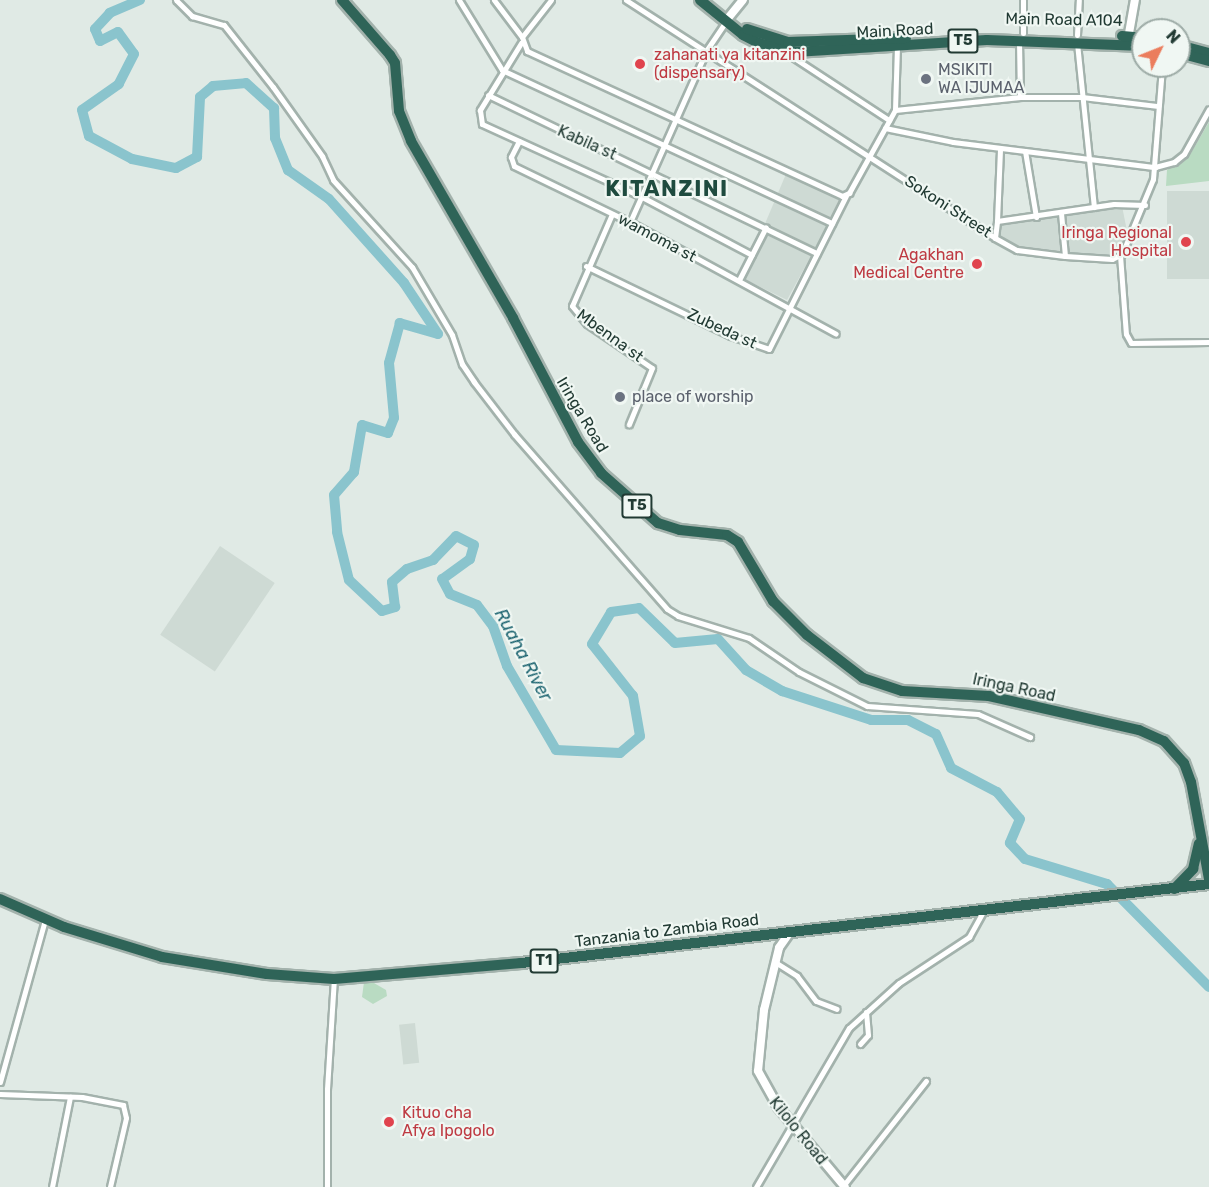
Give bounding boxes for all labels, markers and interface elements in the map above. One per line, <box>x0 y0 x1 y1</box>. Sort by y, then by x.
street label: Main Road A104 <box>1005 9 1123 31</box>
north arrow <box>1131 18 1191 78</box>
street label: Main Road <box>856 19 934 43</box>
text: N <box>1162 26 1184 47</box>
road number: T5 <box>946 29 980 53</box>
place label: zahanati ya kitanzini (dispensary) <box>654 45 806 83</box>
marker: zahanati ya kitanzini (dispensary) <box>631 55 649 73</box>
place label: MSIKITI WA IJUMAA <box>938 60 1025 98</box>
marker: MSIKITI WA IJUMAA <box>919 72 933 86</box>
street label: Kabila st <box>554 121 620 165</box>
street label: Sokoni Street <box>901 172 995 242</box>
district label: KITANZINI <box>605 176 729 202</box>
street label: wamoma st <box>614 209 700 267</box>
place label: Iringa Regional Hospital <box>1061 223 1172 261</box>
marker: Iringa Regional Hospital <box>1177 233 1195 251</box>
place label: Agakhan Medical Centre <box>853 245 964 283</box>
marker: Agakhan Medical Centre <box>968 255 986 273</box>
street label: Mbenna st <box>573 305 647 367</box>
street label: Zubeda st <box>684 305 760 353</box>
street label: Iringa Road <box>552 374 612 456</box>
place label: place of worship <box>632 387 754 407</box>
marker: place of worship <box>613 390 627 404</box>
road number: T5 <box>620 494 654 518</box>
water label: Ruaha River <box>490 605 556 705</box>
street label: Iringa Road <box>971 670 1057 706</box>
street label: Tanzania to Zambia Road <box>574 910 760 952</box>
road number: T1 <box>529 949 559 973</box>
street label: Kilolo Road <box>765 1093 831 1169</box>
place label: Kituo cha Afya Ipogolo <box>402 1103 495 1141</box>
marker: Kituo cha Afya Ipogolo <box>380 1113 398 1131</box>

